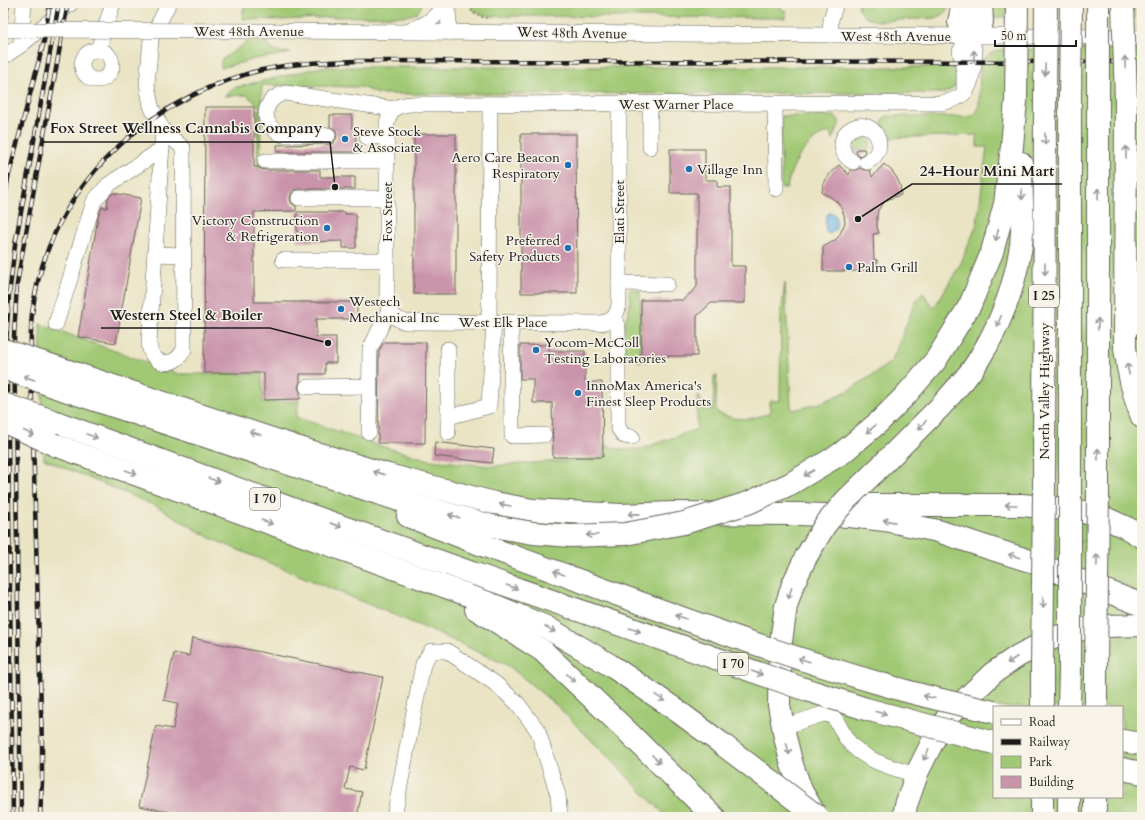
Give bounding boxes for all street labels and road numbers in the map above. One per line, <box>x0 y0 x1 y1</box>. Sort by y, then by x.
street label: West 48th Avenue <box>193 22 304 41</box>
street label: West 48th Avenue <box>516 23 627 43</box>
street label: West 48th Avenue <box>840 27 951 46</box>
street label: West Warner Place <box>617 95 734 114</box>
street label: Elati Street <box>610 179 629 244</box>
street label: Fox Street <box>378 181 397 242</box>
road number: I 25 <box>1029 285 1059 307</box>
street label: West Elk Place <box>458 313 547 332</box>
street label: North Valley Highway <box>1035 322 1054 460</box>
road number: I 70 <box>250 488 280 510</box>
road number: I 70 <box>718 653 748 675</box>

